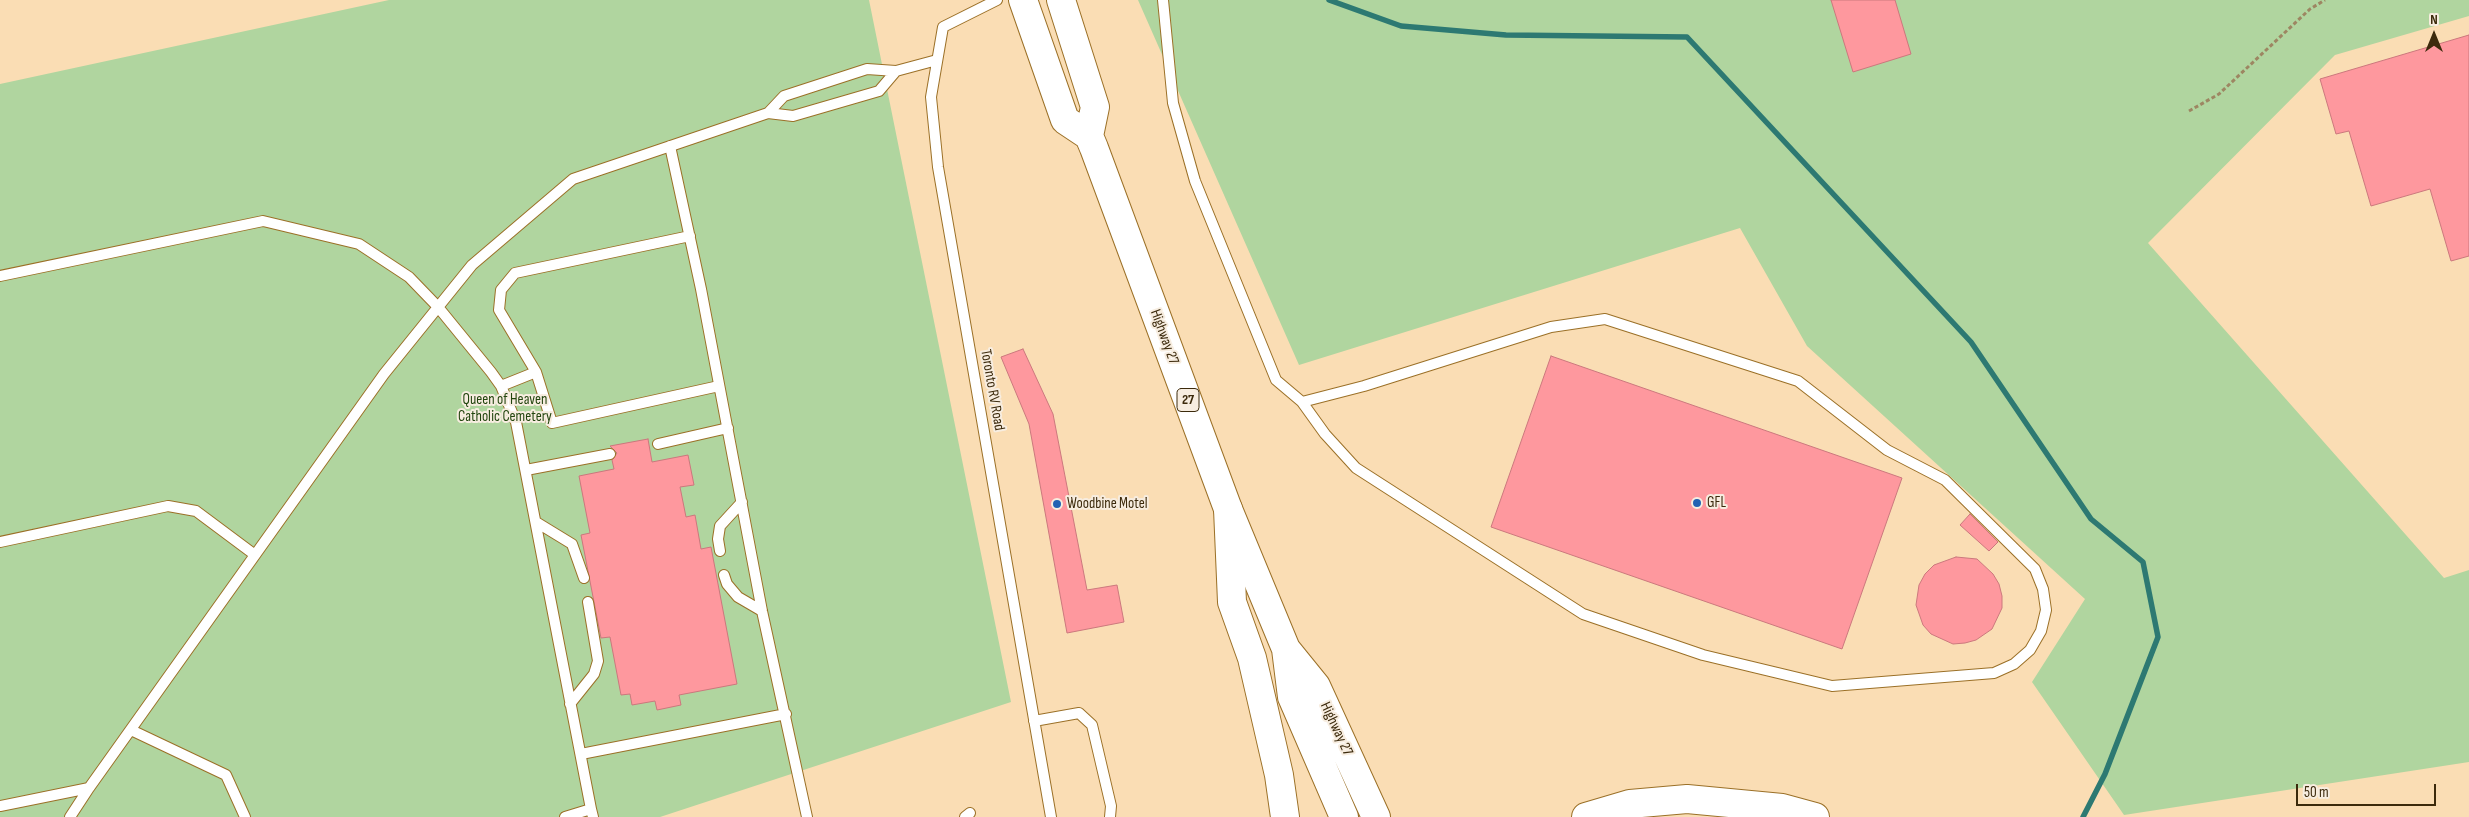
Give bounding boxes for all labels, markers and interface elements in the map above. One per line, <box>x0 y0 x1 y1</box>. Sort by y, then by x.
north arrow <box>2409 10 2459 60</box>
text: N <box>2430 11 2438 28</box>
street label: Highway 27 <box>1146 307 1182 367</box>
street label: Toronto RV Road <box>976 348 1008 432</box>
road number: 27 <box>1177 388 1199 412</box>
park label: Queen of Heaven Catholic Cemetery <box>458 391 552 426</box>
place label: GFL <box>1707 494 1726 512</box>
place label: Woodbine Motel <box>1067 495 1147 513</box>
marker: GFL <box>1691 497 1703 509</box>
marker: Woodbine Motel <box>1051 498 1063 510</box>
street label: Highway 27 <box>1316 699 1356 759</box>
scale bar <box>2299 774 2439 806</box>
text: 50 m <box>2304 783 2329 802</box>

